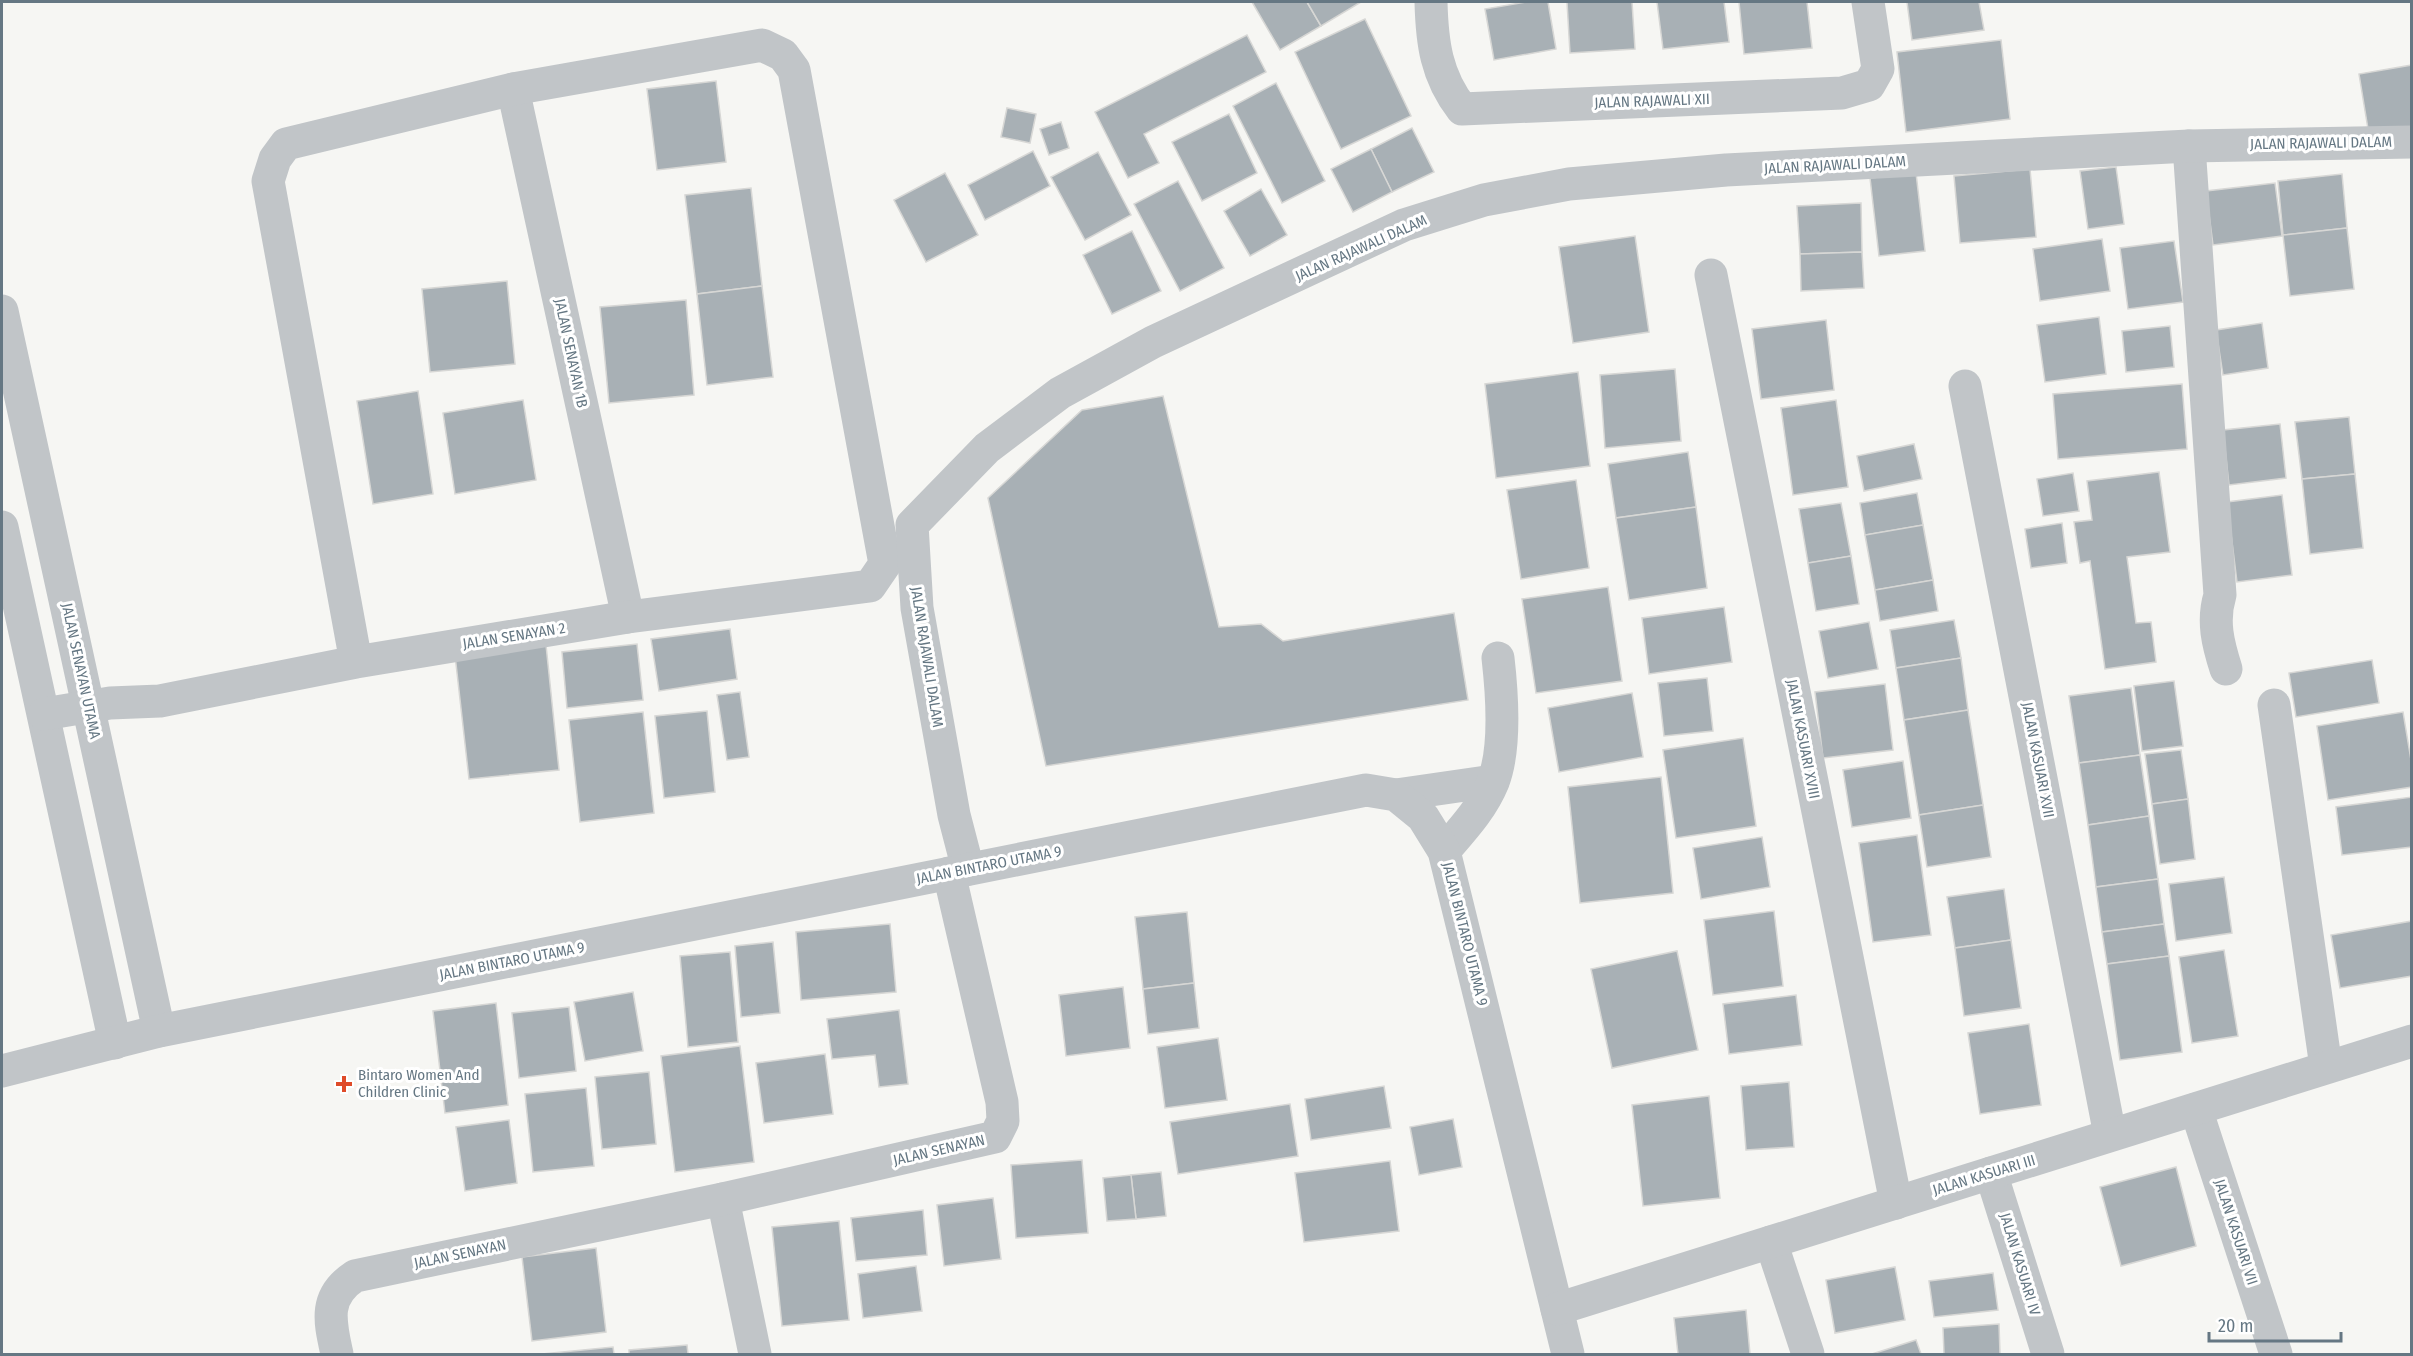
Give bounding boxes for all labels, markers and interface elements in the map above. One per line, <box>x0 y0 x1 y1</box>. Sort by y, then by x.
street label: JALAN RAJAWALI XII <box>1594 90 1710 112</box>
street label: JALAN RAJAWALI DALAM <box>2250 133 2392 153</box>
street label: JALAN RAJAWALI DALAM <box>1764 152 1906 178</box>
street label: JALAN RAJAWALI DALAM <box>1292 211 1430 285</box>
street label: JALAN SENAYAN 1B <box>551 297 591 409</box>
street label: JALAN RAJAWALI DALAM <box>907 585 947 729</box>
street label: JALAN SENAYAN UTAMA <box>58 601 104 741</box>
street label: JALAN SENAYAN 2 <box>461 619 567 653</box>
street label: JALAN KASUARI XVIII <box>1783 678 1823 800</box>
street label: JALAN KASUARI XVII <box>2018 701 2058 819</box>
street label: JALAN BINTARO UTAMA 9 <box>915 842 1063 888</box>
street label: JALAN BINTARO UTAMA 9 <box>1438 860 1492 1008</box>
street label: JALAN BINTARO UTAMA 9 <box>438 938 586 984</box>
place label: Bintaro Women And Children Clinic <box>358 1066 479 1101</box>
marker: Bintaro Women And Children Clinic <box>335 1075 353 1093</box>
street label: JALAN SENAYAN <box>891 1131 987 1169</box>
street label: JALAN KASUARI III <box>1930 1151 2038 1199</box>
street label: JALAN KASUARI VII <box>2210 1177 2262 1287</box>
street label: JALAN KASUARI IV <box>1996 1211 2044 1318</box>
street label: JALAN SENAYAN <box>412 1235 508 1273</box>
scale bar <box>2209 1305 2341 1343</box>
text: 20 m <box>2218 1315 2253 1337</box>

